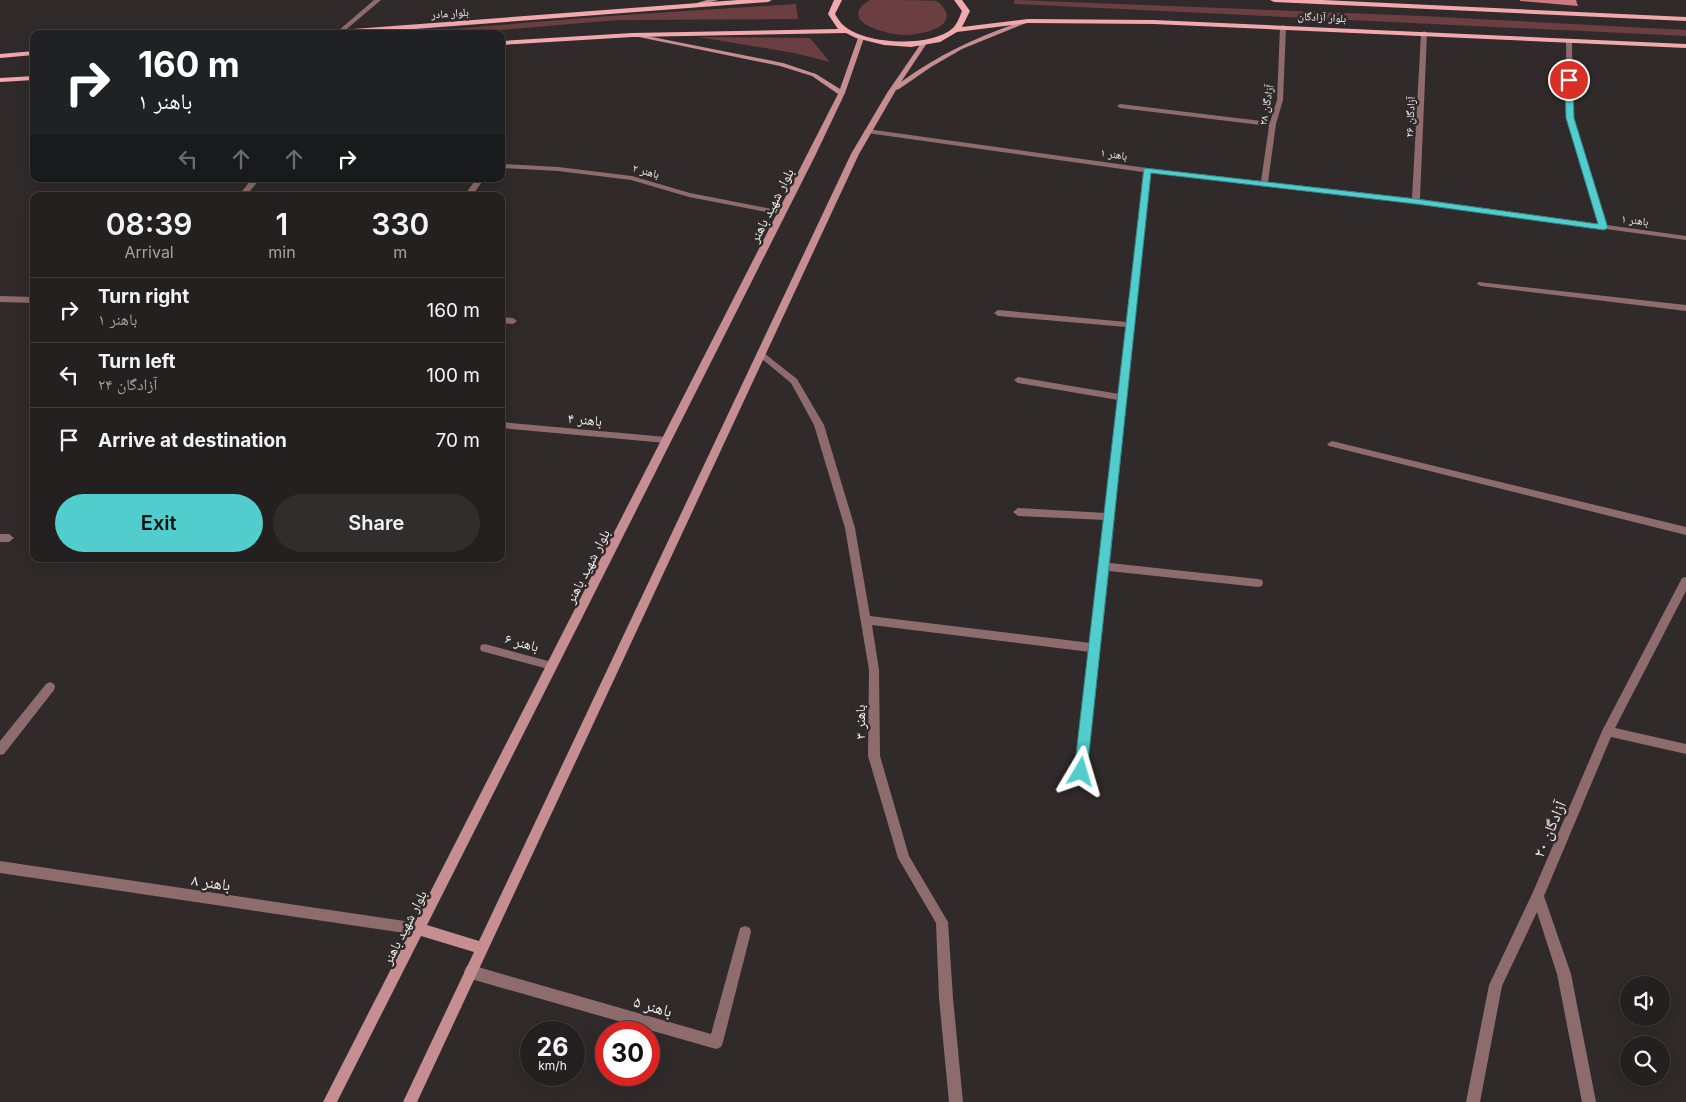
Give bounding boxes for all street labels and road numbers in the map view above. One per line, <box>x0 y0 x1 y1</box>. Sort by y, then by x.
street label: بلوار مادر <box>430 5 469 21</box>
street label: بلوار آزادگان <box>1297 9 1347 25</box>
street label: آزادگان ۲۸ <box>1256 83 1276 126</box>
street label: آزادگان ۲۶ <box>1402 96 1418 138</box>
street label: باهنر ۱ <box>1100 145 1128 163</box>
street label: باهنر ۲ <box>631 161 661 181</box>
street label: بلوار شهید باهنر <box>745 165 798 246</box>
street label: باهنر ۱ <box>1621 211 1649 229</box>
street label: باهنر ۴ <box>567 409 603 430</box>
street label: بلوار شهید باهنر <box>561 526 614 607</box>
street label: باهنر ۶ <box>503 629 541 656</box>
street label: باهنر ۳ <box>851 705 869 739</box>
street label: آزادگان ۲۰ <box>1528 797 1571 861</box>
street label: باهنر ۸ <box>190 869 232 895</box>
street label: بلوار شهید باهنر <box>378 887 431 968</box>
street label: باهنر ۵ <box>631 991 675 1021</box>

